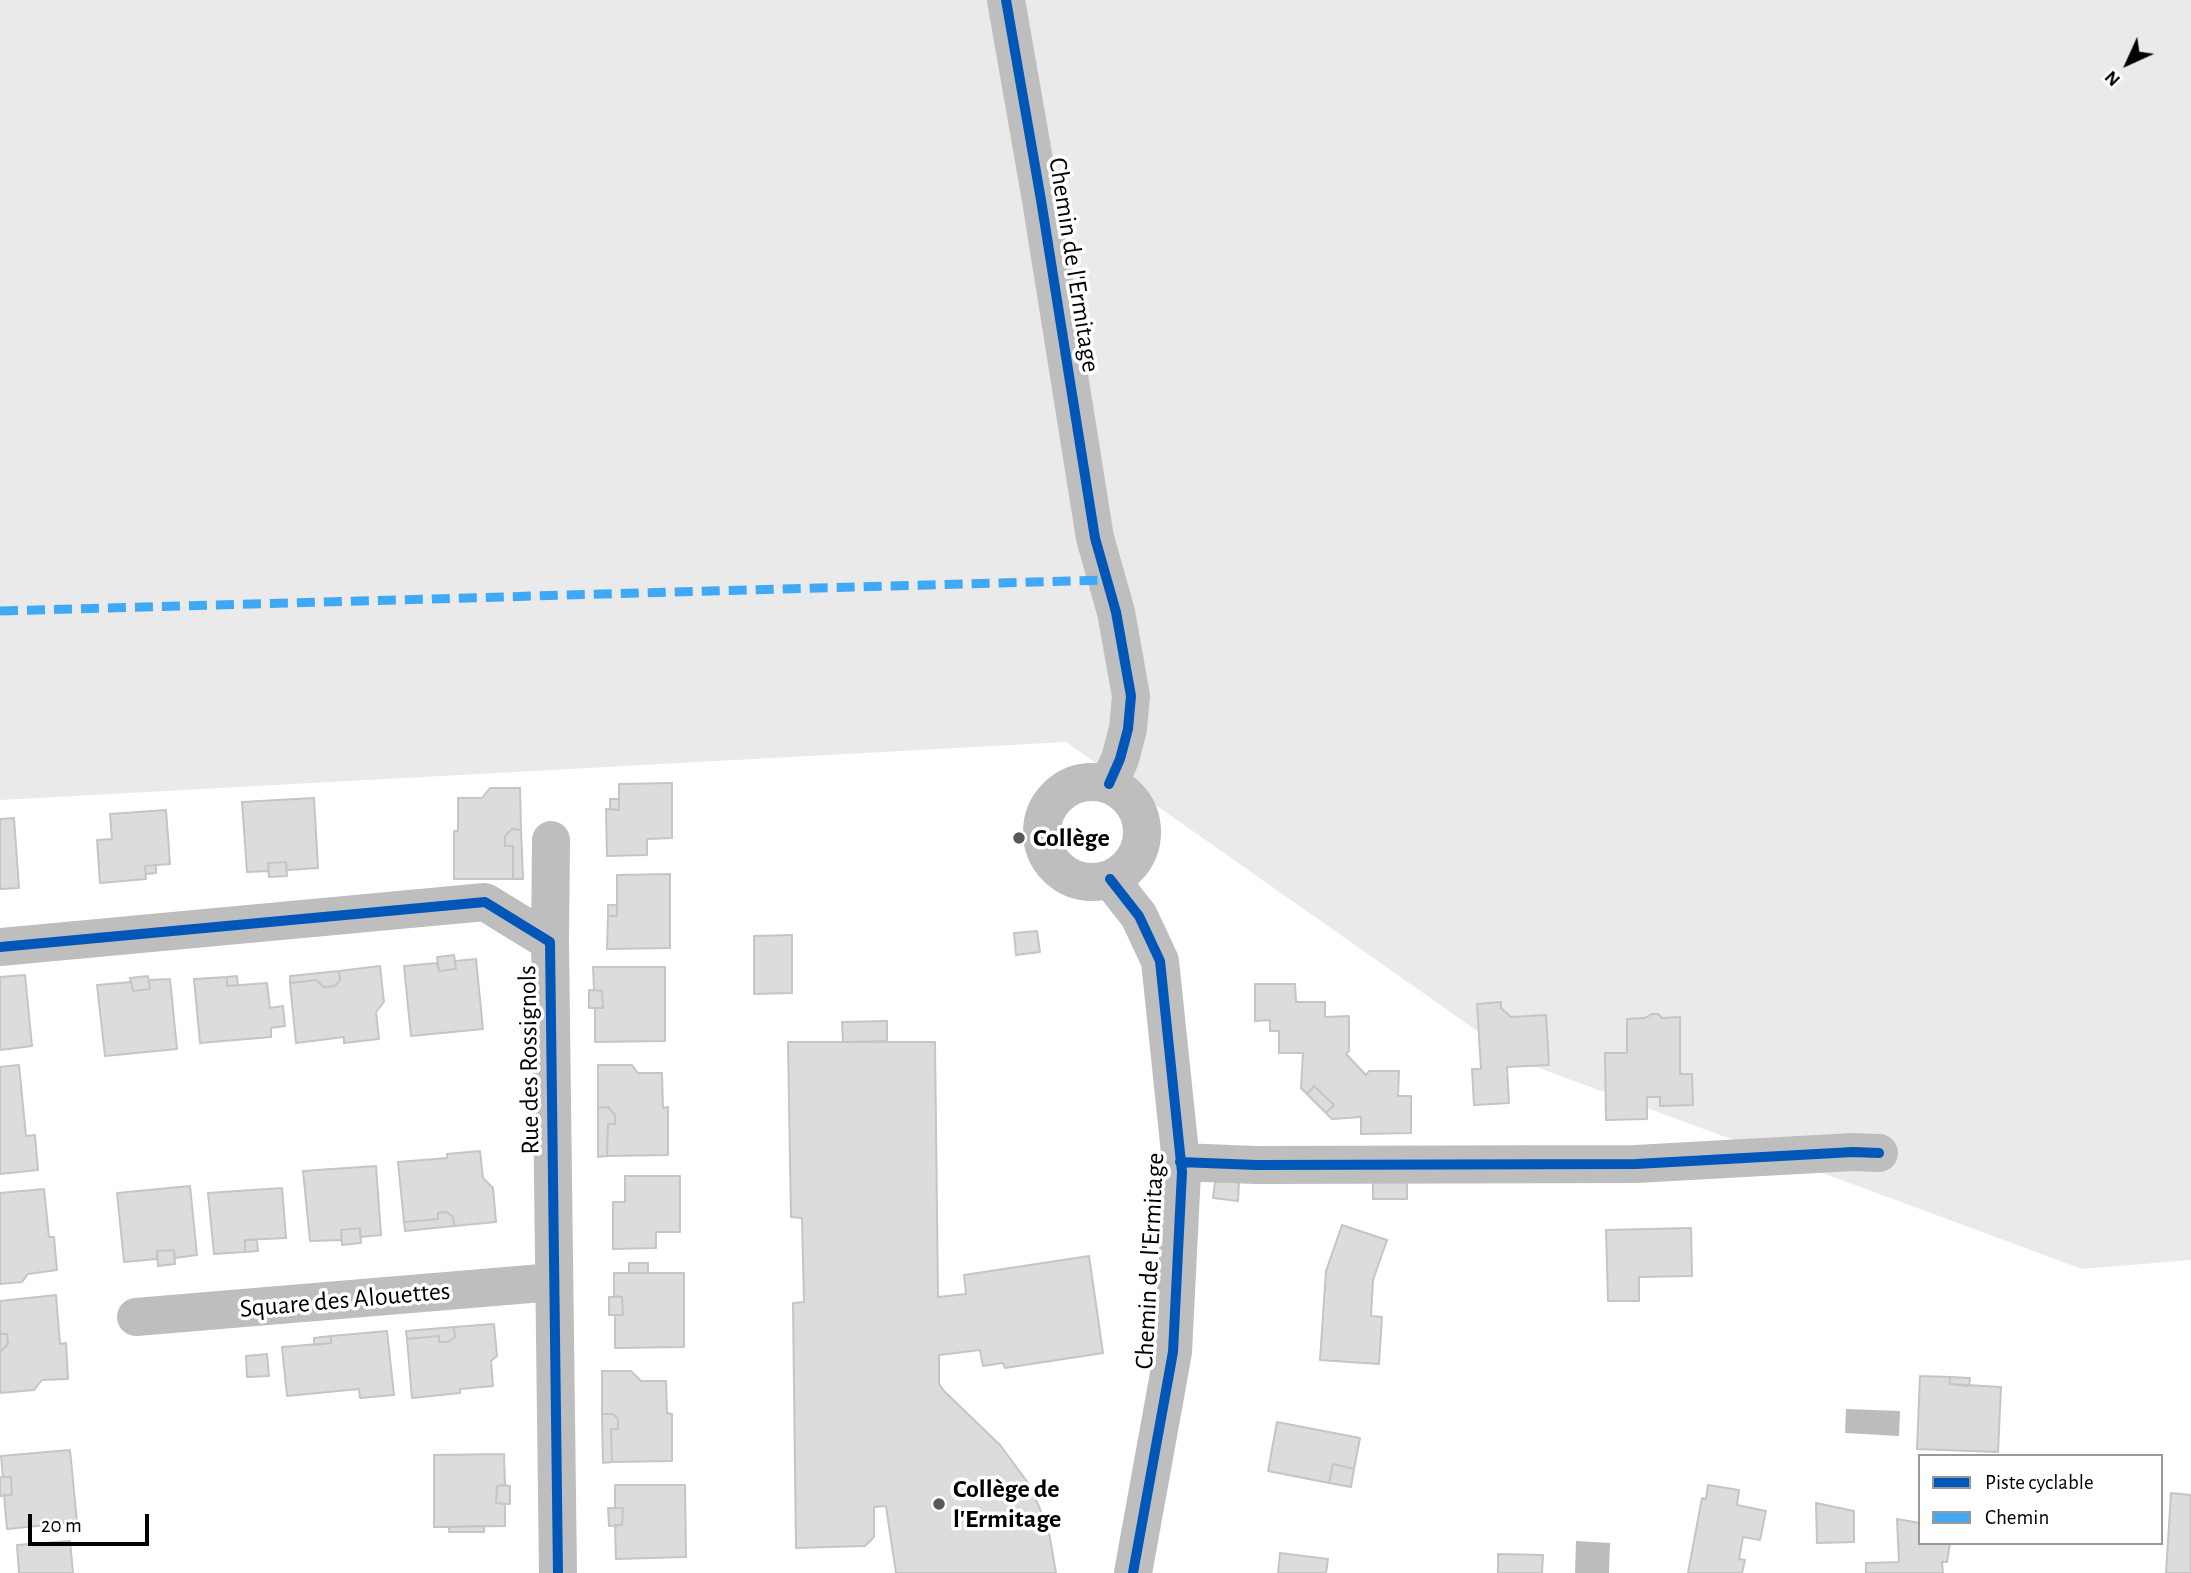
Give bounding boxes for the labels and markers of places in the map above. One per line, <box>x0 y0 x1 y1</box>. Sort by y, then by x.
place label: Collège <box>1033 822 1110 854</box>
marker: Collège <box>1011 830 1027 846</box>
place label: Collège de l'Ermitage <box>953 1473 1061 1534</box>
marker: Collège de l'Ermitage <box>931 1496 947 1512</box>

